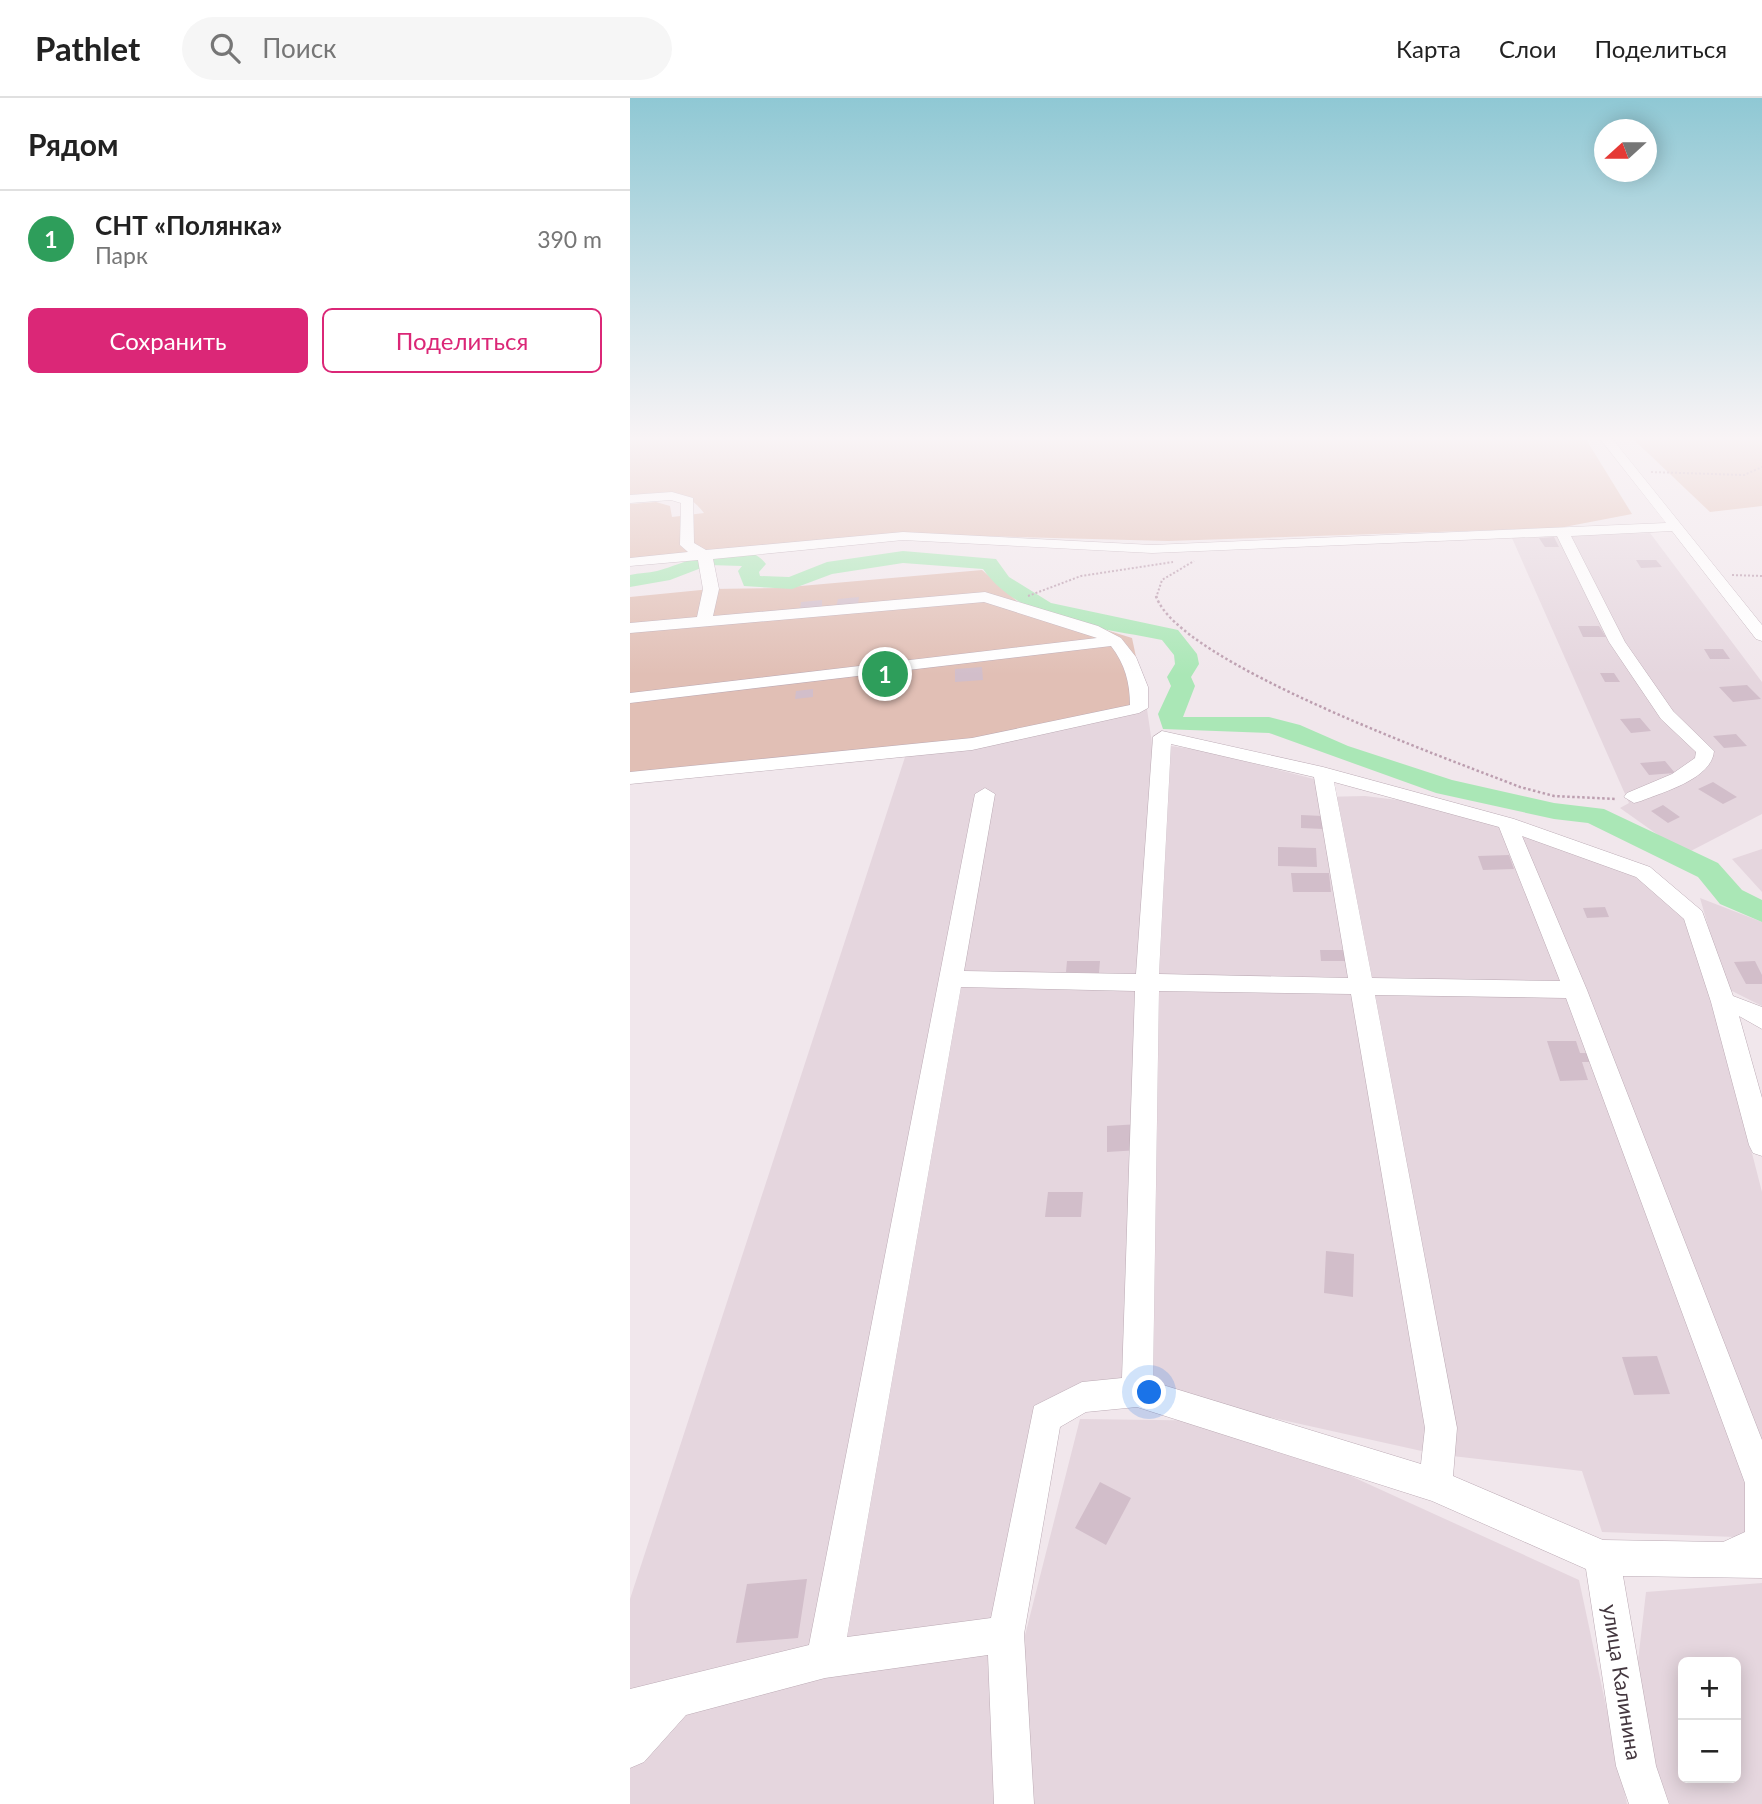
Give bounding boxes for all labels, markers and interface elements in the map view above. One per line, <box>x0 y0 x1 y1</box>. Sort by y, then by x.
search box <box>182 17 672 80</box>
text: Pathlet <box>35 28 140 68</box>
icon: search <box>206 29 244 67</box>
text: Поиск <box>262 32 337 64</box>
text: Карта <box>1396 34 1461 63</box>
text: Слои <box>1499 34 1556 63</box>
text: Поделиться <box>1594 34 1727 63</box>
north arrow <box>1594 119 1657 182</box>
text: Рядом <box>28 126 118 162</box>
text: СНТ «Полянка» <box>95 209 282 241</box>
text: 1 <box>44 225 58 253</box>
text: 390 m <box>537 225 602 253</box>
text: Парк <box>95 241 148 269</box>
button: Сохранить <box>28 308 308 373</box>
button: Поделиться <box>322 308 602 373</box>
pin: 1 <box>862 648 908 700</box>
your location <box>1132 1375 1166 1409</box>
street label: улица Калинина <box>1598 1602 1648 1762</box>
map controls <box>1678 1657 1741 1783</box>
button: + <box>1678 1657 1741 1720</box>
button: − <box>1678 1720 1741 1783</box>

